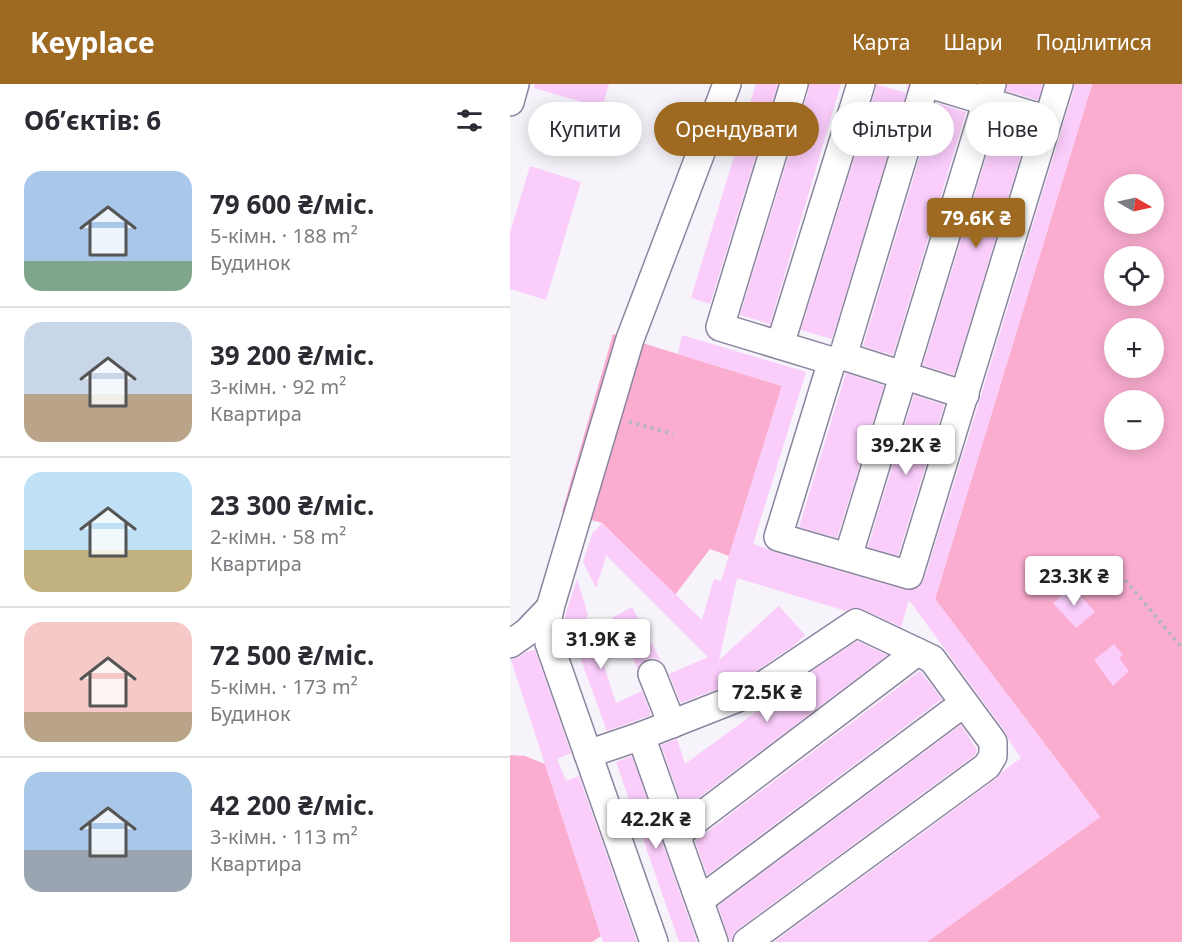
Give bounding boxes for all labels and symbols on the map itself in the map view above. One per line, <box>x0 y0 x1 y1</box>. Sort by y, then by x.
north arrow <box>1104 174 1164 234</box>
pin: 79.6K ₴ <box>921 198 1031 249</box>
pin: 39.2K ₴ <box>851 425 961 476</box>
pin: 23.3K ₴ <box>1019 556 1129 607</box>
pin: 31.9K ₴ <box>546 619 656 670</box>
pin: 72.5K ₴ <box>712 672 822 723</box>
pin: 42.2K ₴ <box>601 799 711 850</box>

